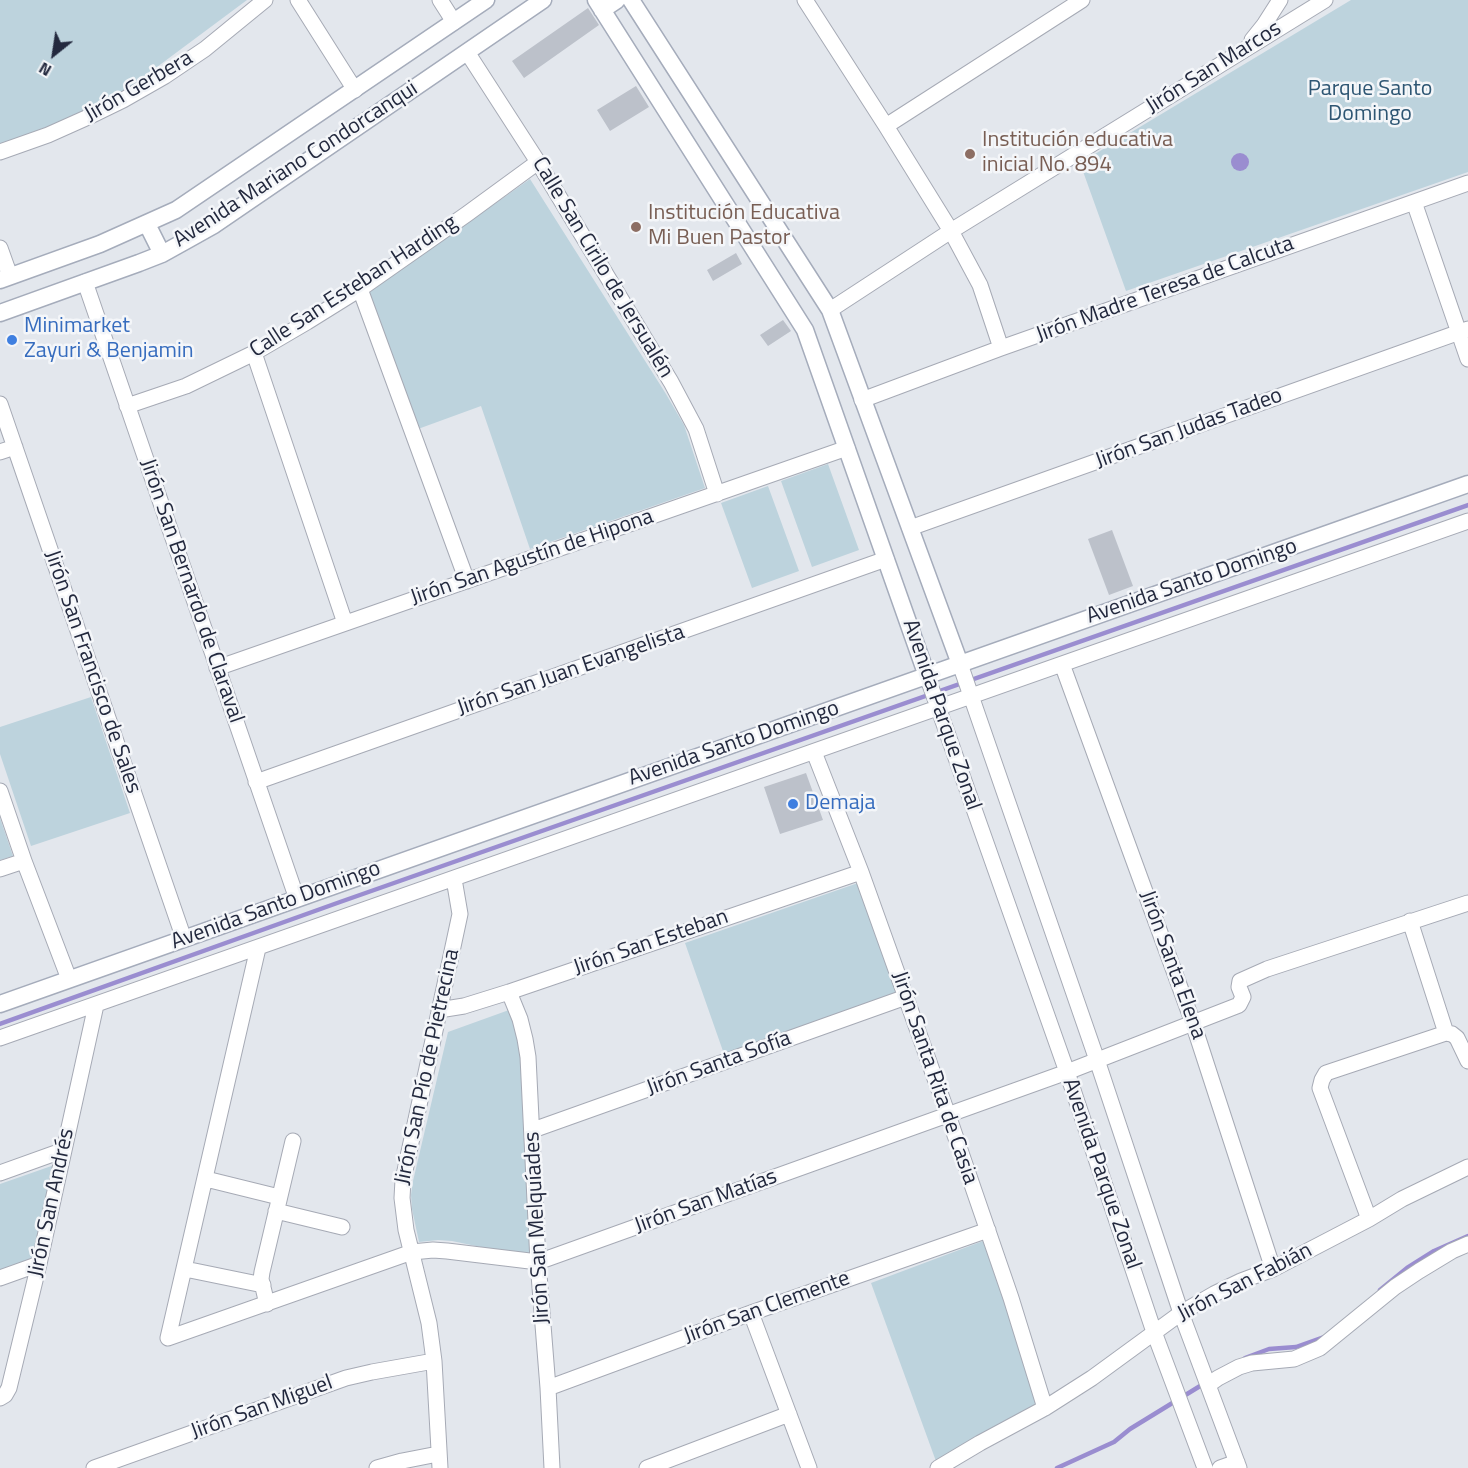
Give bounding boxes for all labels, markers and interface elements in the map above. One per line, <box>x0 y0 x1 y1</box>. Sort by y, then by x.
street label: Jirón San Marcos <box>1141 16 1287 120</box>
north arrow <box>24 24 84 84</box>
street label: Jirón Gerbera <box>80 45 198 129</box>
text: N <box>34 56 56 83</box>
street label: Avenida Mariano Condorcanqui <box>169 76 423 254</box>
park label: Parque Santo Domingo <box>1308 77 1432 128</box>
place label: Institución educativa inicial No. 894 <box>982 128 1173 180</box>
marker: Institución educativa inicial No. 894 <box>963 147 977 161</box>
street label: Calle San Cirilo de Jersualén <box>526 153 678 383</box>
place label: Institución Educativa Mi Buen Pastor <box>648 201 840 252</box>
street label: Calle San Esteban Harding <box>245 210 463 364</box>
marker: Institución Educativa Mi Buen Pastor <box>629 220 643 234</box>
street label: Jirón Madre Teresa de Calcuta <box>1033 231 1297 349</box>
place label: Minimarket Zayuri & Benjamin <box>24 314 194 366</box>
marker: Minimarket Zayuri & Benjamin <box>5 333 19 347</box>
street label: Jirón San Judas Tadeo <box>1092 383 1286 475</box>
street label: Jirón San Bernardo de Claraval <box>133 455 249 727</box>
street label: Jirón San Agustín de Hipona <box>407 504 657 612</box>
street label: Avenida Santo Domingo <box>1083 534 1301 630</box>
street label: Jirón San Francisco de Sales <box>38 547 146 797</box>
street label: Avenida Parque Zonal <box>896 616 986 814</box>
street label: Jirón San Juan Evangelista <box>454 620 688 722</box>
street label: Avenida Santo Domingo <box>625 696 843 792</box>
place label: Demaja <box>805 791 876 817</box>
marker: Demaja <box>786 797 800 811</box>
street label: Avenida Santo Domingo <box>168 856 384 956</box>
street label: Jirón Santa Elena <box>1133 887 1211 1043</box>
street label: Jirón San Esteban <box>570 904 732 982</box>
street label: Jirón San Pío de Pietrecina <box>390 947 466 1187</box>
street label: Jirón Santa Rita de Casia <box>885 968 983 1188</box>
street label: Jirón Santa Sofía <box>643 1026 795 1102</box>
street label: Avenida Parque Zonal <box>1056 1075 1146 1273</box>
street label: Jirón San Andrés <box>23 1126 81 1280</box>
street label: Jirón San Melquíades <box>520 1131 556 1325</box>
street label: Jirón San Matías <box>631 1164 781 1240</box>
street label: Jirón San Fabián <box>1173 1238 1317 1328</box>
street label: Jirón San Clemente <box>680 1266 854 1350</box>
street label: Jirón San Miguel <box>188 1370 336 1446</box>

